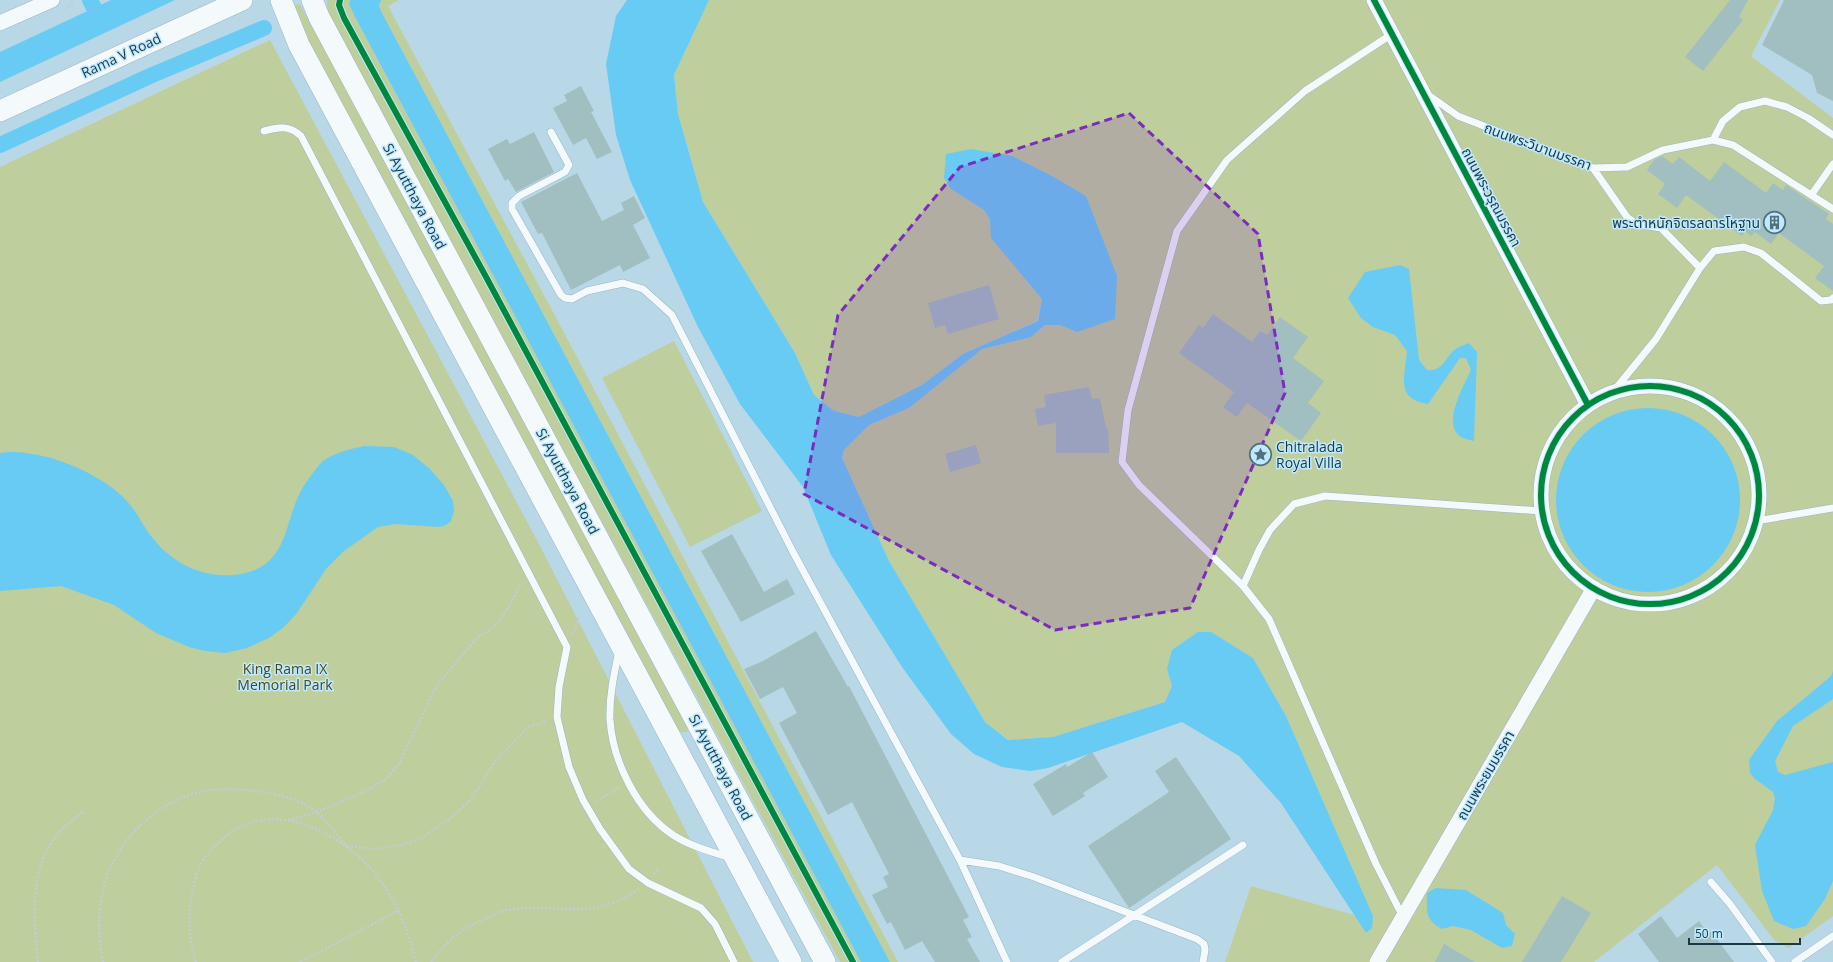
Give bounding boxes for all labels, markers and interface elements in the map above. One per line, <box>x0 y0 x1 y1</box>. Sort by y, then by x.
street label: Rama V Road <box>78 28 164 82</box>
street label: ถนนพระวิมานมรรคา <box>1482 118 1594 174</box>
street label: Si Ayutthaya Road <box>379 140 451 252</box>
street label: ถนนพระวรุณมรรคา <box>1458 144 1526 250</box>
building icon: พระตำหนักจิตรลดารโหฐาน <box>1762 209 1788 235</box>
place label: พระตำหนักจิตรลดารโหฐาน <box>1612 213 1760 232</box>
street label: Si Ayutthaya Road <box>532 425 604 537</box>
place label: Chitralada Royal Villa <box>1276 437 1343 472</box>
place icon: Chitralada Royal Villa <box>1247 441 1273 467</box>
park label: King Rama IX Memorial Park <box>237 659 333 694</box>
street label: Si Ayutthaya Road <box>685 711 757 823</box>
street label: ถนนพระยมมรรคา <box>1452 727 1518 823</box>
scale bar <box>1689 920 1800 946</box>
text: 50 m <box>1695 925 1723 942</box>

